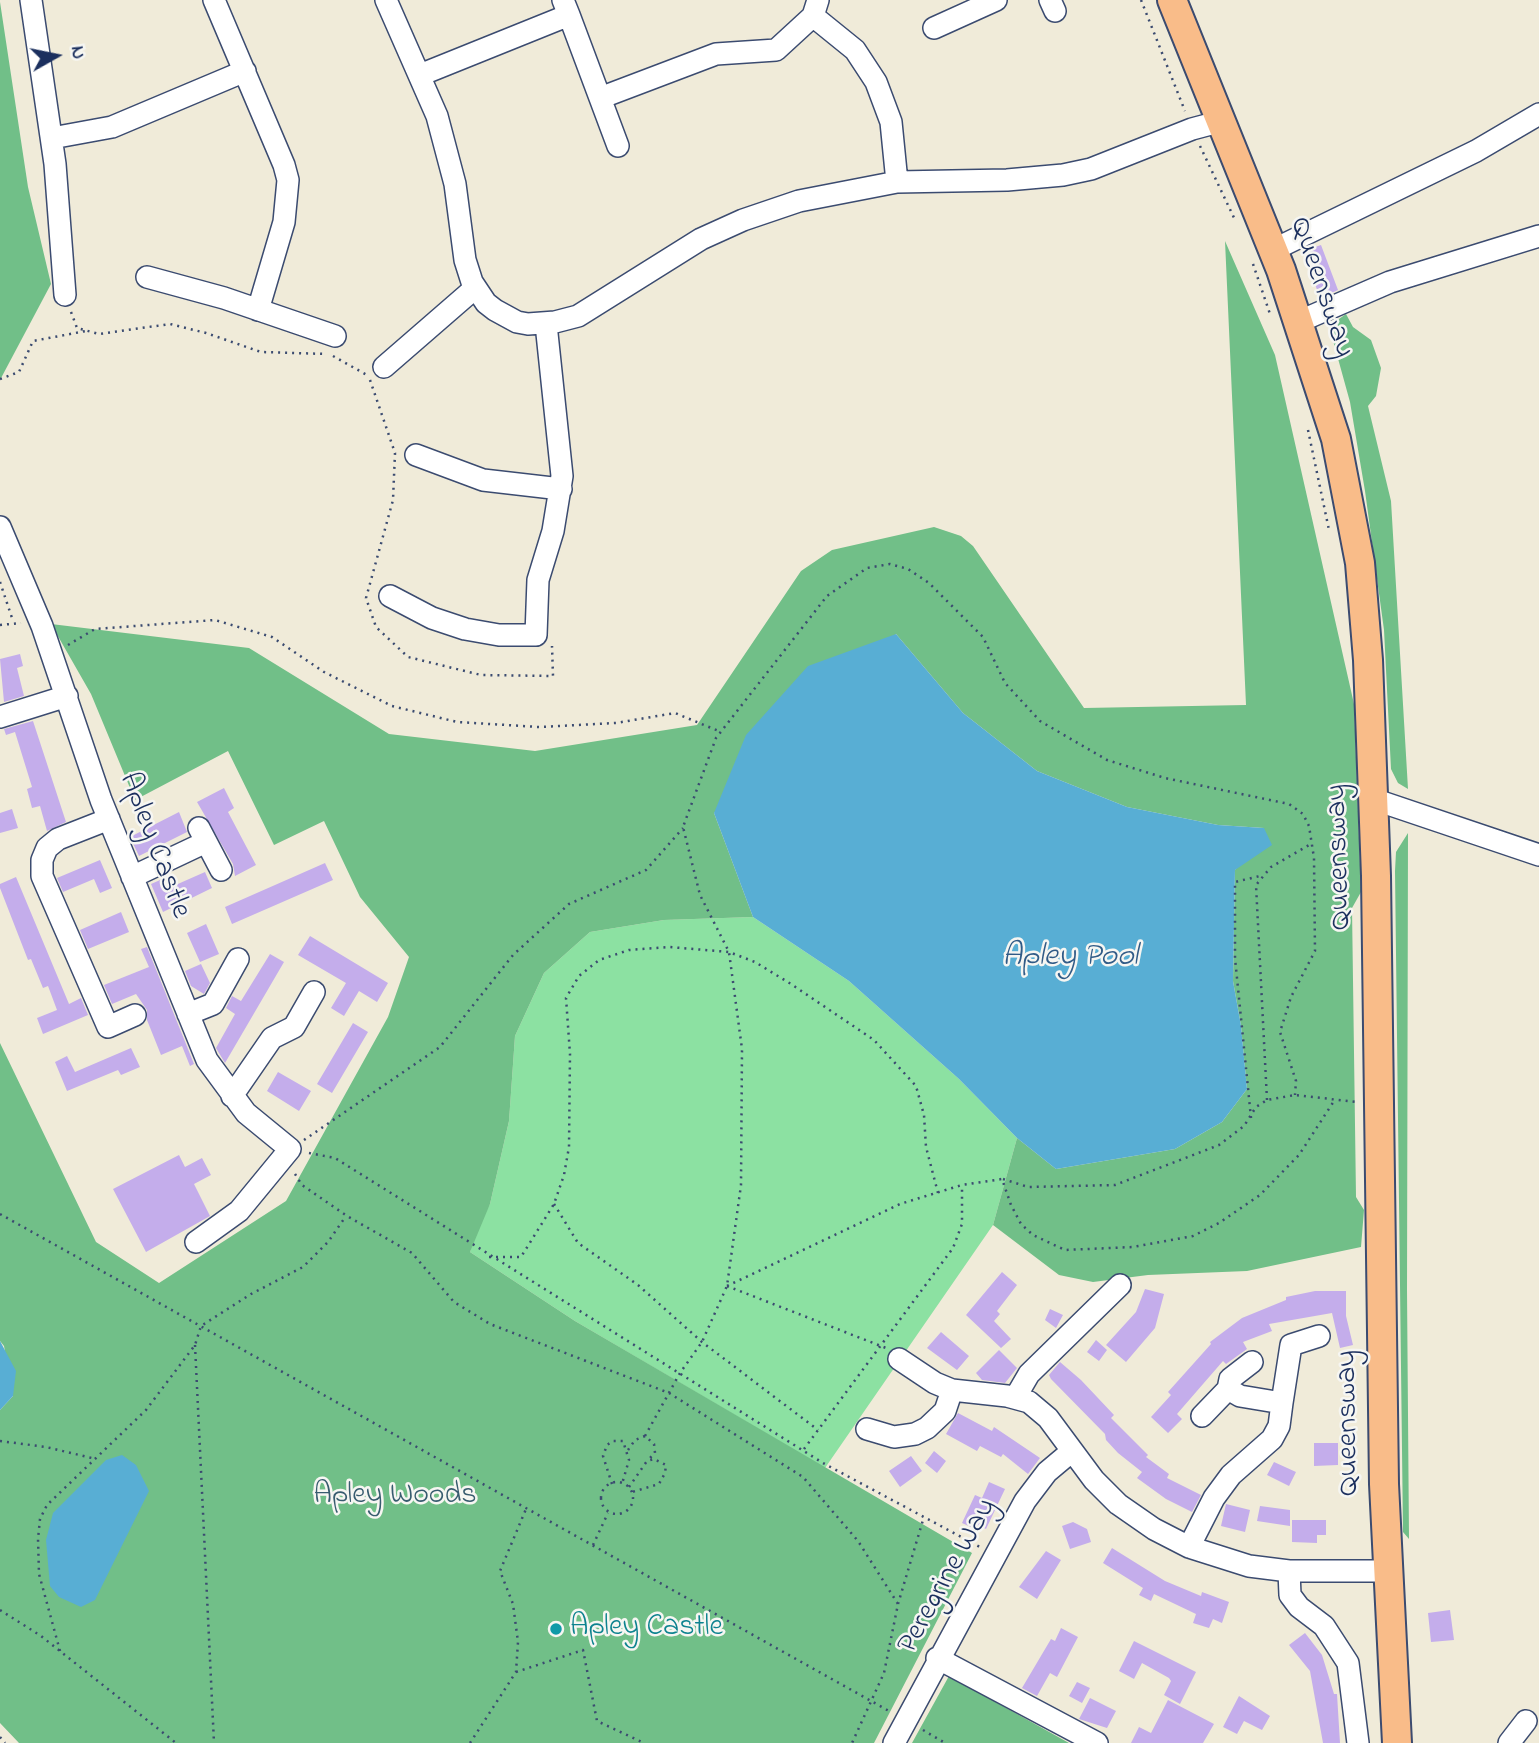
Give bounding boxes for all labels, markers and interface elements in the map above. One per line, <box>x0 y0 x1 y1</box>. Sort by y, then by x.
north arrow <box>21 21 91 91</box>
text: N <box>63 44 92 61</box>
street label: Queensway <box>1279 213 1361 363</box>
street label: Apley Castle <box>109 768 197 924</box>
street label: Queensway <box>1320 783 1362 931</box>
water label: Apley Pool <box>1002 940 1138 978</box>
street label: Queensway <box>1331 1350 1369 1496</box>
park label: Apley Woods <box>313 1479 477 1515</box>
street label: Peregrine Way <box>892 1493 1006 1661</box>
place label: Apley Castle <box>570 1611 723 1647</box>
marker: Apley Castle <box>548 1621 564 1637</box>

